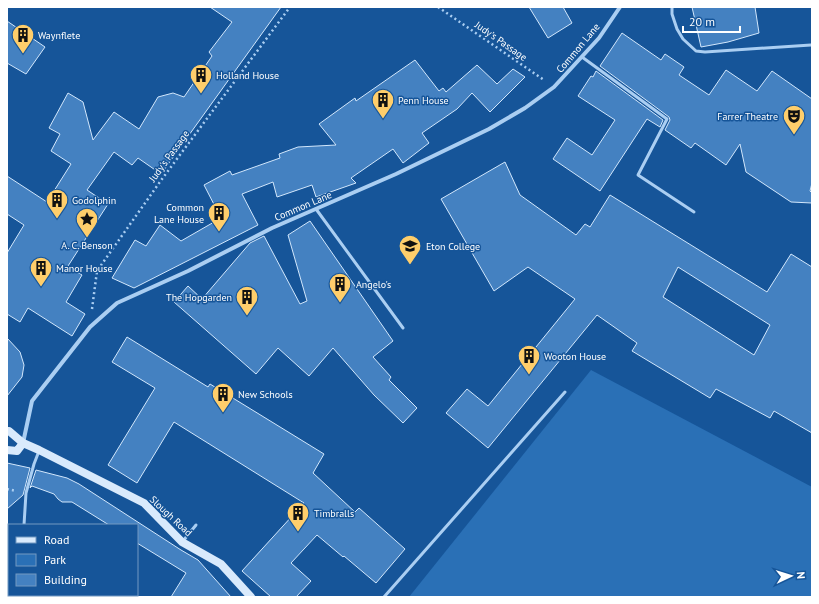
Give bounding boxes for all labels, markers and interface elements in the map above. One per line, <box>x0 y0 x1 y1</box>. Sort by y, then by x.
scale bar <box>683 8 740 34</box>
text: 20 m <box>689 14 715 29</box>
street label: Judy's Passage <box>472 18 530 64</box>
street label: Common Lane <box>553 20 603 76</box>
building icon: Waynflete <box>10 22 36 55</box>
place label: Waynflete <box>38 29 80 42</box>
building icon: Holland House <box>188 62 214 95</box>
place label: Holland House <box>216 69 279 82</box>
building icon: Penn House <box>370 87 396 120</box>
place label: Penn House <box>398 94 449 107</box>
theatre icon: Farrer Theatre <box>781 103 807 136</box>
place label: Farrer Theatre <box>717 110 778 123</box>
street label: Judy's Passage <box>145 128 192 185</box>
building icon: Godolphin <box>44 187 70 220</box>
street label: Common Lane <box>272 188 334 224</box>
place label: Godolphin <box>72 194 116 207</box>
building icon: Common Lane House <box>206 200 232 233</box>
place label: Common Lane House <box>154 201 204 226</box>
place icon: A. C. Benson <box>74 206 100 239</box>
school or university icon: Eton College <box>397 233 423 266</box>
place label: A. C. Benson <box>61 239 113 252</box>
place label: Eton College <box>426 240 480 253</box>
building icon: Manor House <box>28 255 54 288</box>
place label: Manor House <box>56 262 113 275</box>
building icon: Angelo's <box>327 271 353 304</box>
place label: Angelo's <box>356 278 391 291</box>
building icon: The Hopgarden <box>234 284 260 317</box>
place label: The Hopgarden <box>166 291 232 304</box>
building icon: Wooton House <box>516 343 542 376</box>
place label: Wooton House <box>544 350 606 363</box>
building icon: New Schools <box>210 381 236 414</box>
place label: New Schools <box>238 388 293 401</box>
street label: Slough Road <box>147 493 195 539</box>
building icon: Timbralls <box>285 500 311 533</box>
place label: Timbralls <box>314 507 354 520</box>
legend <box>8 524 138 596</box>
text: Road <box>44 532 69 547</box>
text: Park <box>44 552 66 567</box>
north arrow <box>771 556 811 596</box>
text: N <box>794 571 808 579</box>
text: Building <box>44 572 87 587</box>

